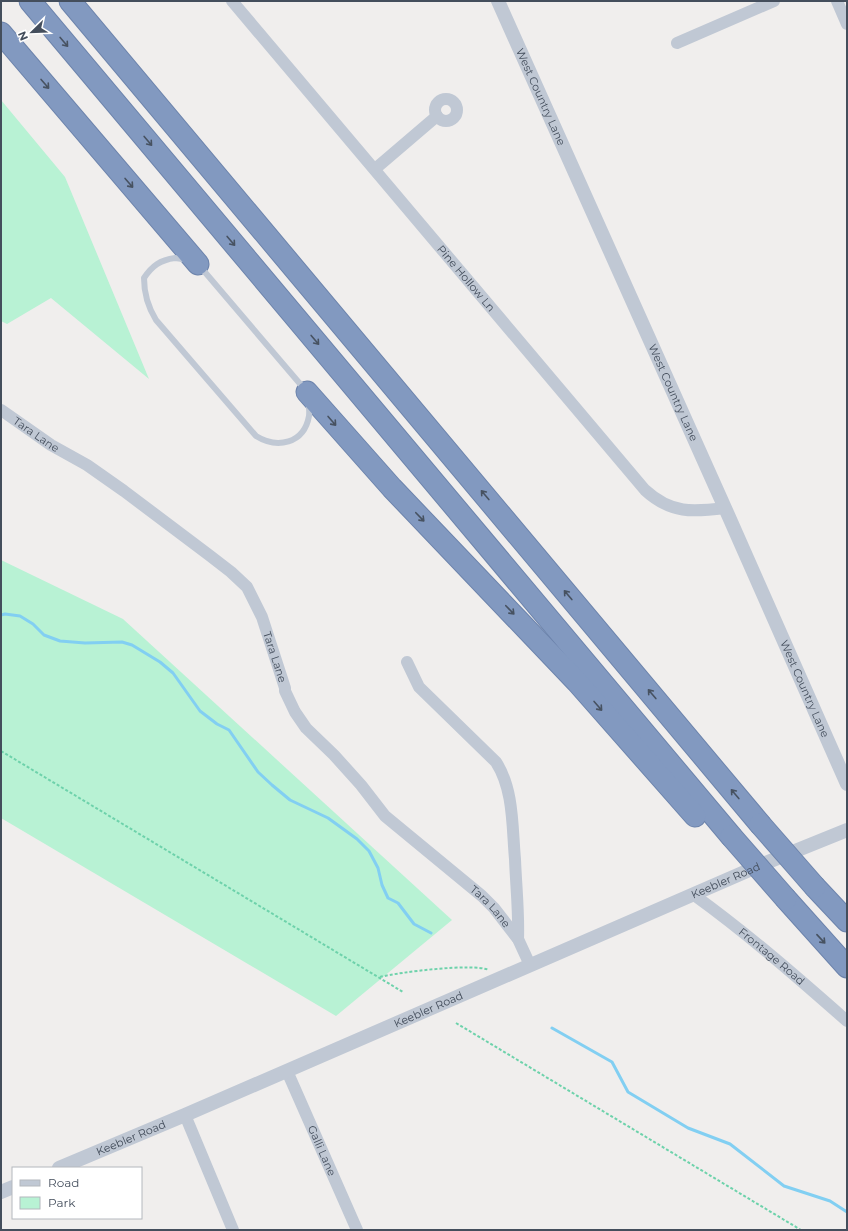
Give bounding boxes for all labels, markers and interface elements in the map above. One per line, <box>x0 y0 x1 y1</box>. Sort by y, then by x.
north arrow <box>12 12 52 52</box>
text: N <box>15 29 31 43</box>
one-way arrow <box>60 36 69 47</box>
street label: West Country Lane <box>513 46 569 148</box>
one-way arrow <box>40 79 49 90</box>
one-way arrow <box>143 136 152 147</box>
one-way arrow <box>124 178 133 188</box>
one-way arrow <box>227 235 236 246</box>
street label: Pine Hollow Ln <box>434 242 498 314</box>
one-way arrow <box>310 335 319 346</box>
street label: West Country Lane <box>645 342 701 444</box>
street label: Tara Lane <box>11 414 62 455</box>
one-way arrow <box>327 416 337 426</box>
one-way arrow <box>480 490 489 500</box>
one-way arrow <box>415 512 425 522</box>
one-way arrow <box>564 589 573 600</box>
one-way arrow <box>505 605 515 615</box>
street label: Tara Lane <box>260 630 290 685</box>
street label: West Country Lane <box>777 638 833 740</box>
one-way arrow <box>647 689 656 700</box>
one-way arrow <box>594 701 603 711</box>
one-way arrow <box>731 788 740 799</box>
street label: Keebler Road <box>689 859 762 902</box>
street label: Tara Lane <box>467 882 514 931</box>
street label: Frontage Road <box>736 925 808 988</box>
one-way arrow <box>817 934 826 944</box>
street label: Keebler Road <box>392 988 465 1031</box>
street label: Keebler Road <box>94 1117 168 1159</box>
street label: Galli Lane <box>305 1123 339 1178</box>
legend <box>12 1167 142 1219</box>
text: Road <box>48 1175 79 1190</box>
text: Park <box>48 1195 76 1210</box>

